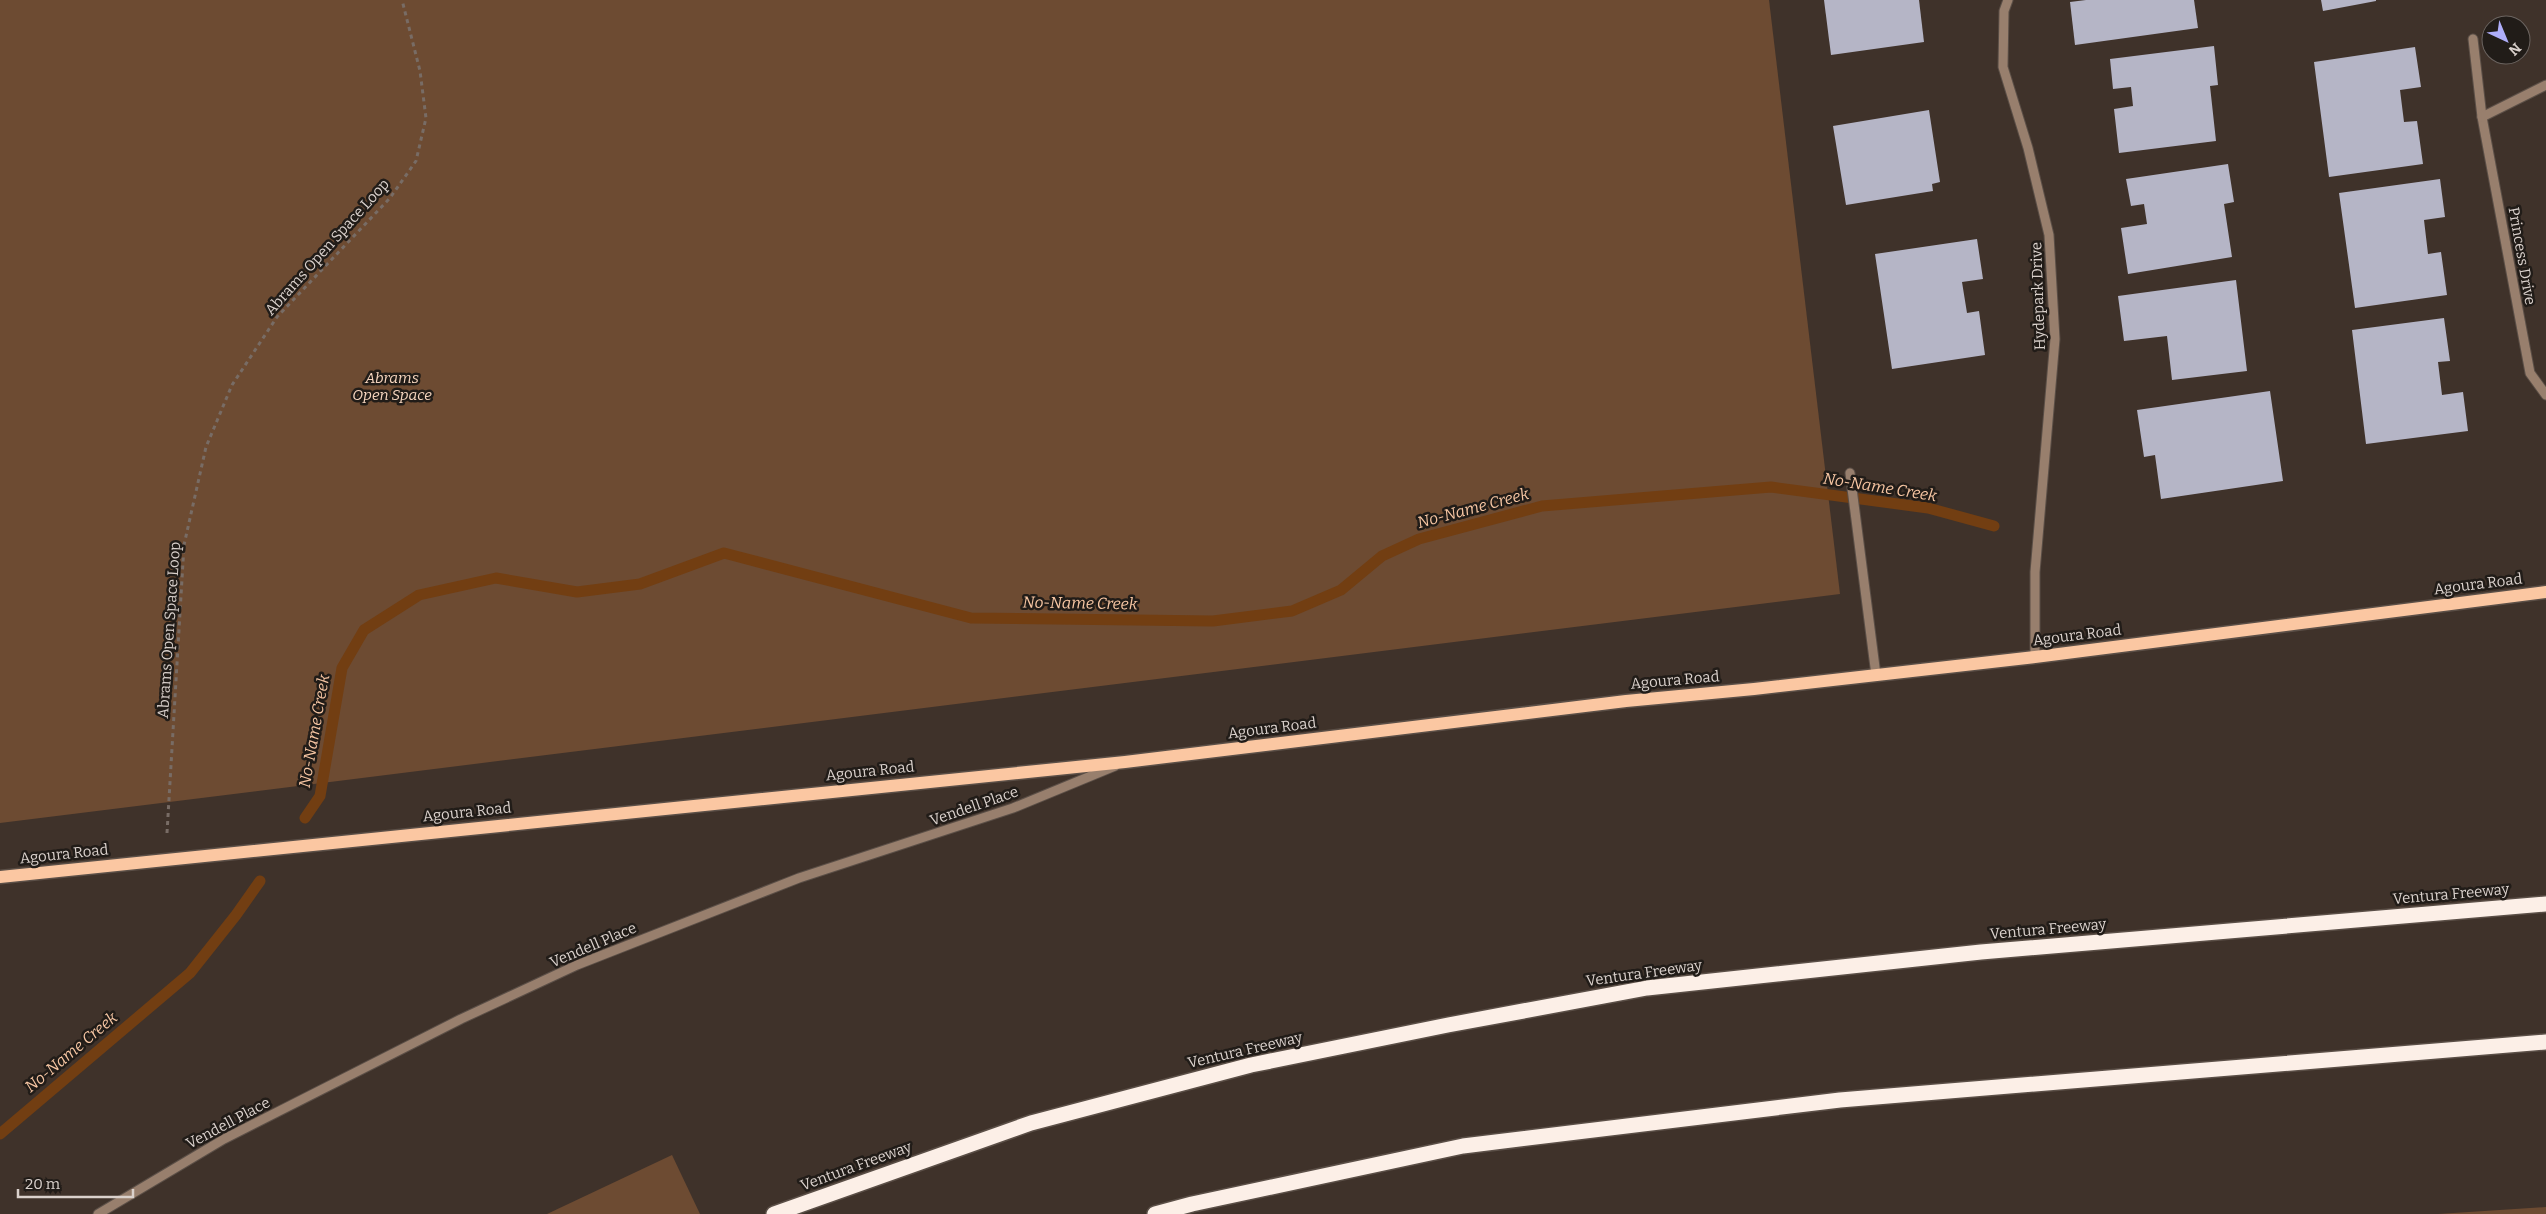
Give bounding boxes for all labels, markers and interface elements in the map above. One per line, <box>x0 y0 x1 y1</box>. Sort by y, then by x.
north arrow <box>2481 15 2531 65</box>
text: N <box>2505 39 2524 59</box>
street label: Abrams Open Space Loop <box>261 175 393 319</box>
street label: Princess Drive <box>2505 206 2539 306</box>
street label: Hydepark Drive <box>2027 242 2049 350</box>
park label: Abrams Open Space <box>352 369 432 404</box>
water label: No-Name Creek <box>1822 469 1939 505</box>
water label: No-Name Creek <box>1415 484 1531 532</box>
street label: Abrams Open Space Loop <box>154 541 184 719</box>
street label: Agoura Road <box>2433 570 2523 598</box>
water label: No-Name Creek <box>1022 592 1138 614</box>
street label: Agoura Road <box>2032 621 2122 649</box>
street label: Agoura Road <box>1630 667 1720 693</box>
water label: No-Name Creek <box>295 672 333 789</box>
street label: Agoura Road <box>1227 714 1317 742</box>
street label: Agoura Road <box>825 757 915 785</box>
street label: Vendell Place <box>927 782 1021 830</box>
street label: Agoura Road <box>422 798 512 826</box>
street label: Agoura Road <box>19 840 109 868</box>
street label: Ventura Freeway <box>2392 880 2510 908</box>
street label: Ventura Freeway <box>1989 915 2107 943</box>
street label: Vendell Place <box>547 919 639 971</box>
street label: Ventura Freeway <box>1585 956 1703 990</box>
water label: No-Name Creek <box>21 1008 121 1096</box>
street label: Ventura Freeway <box>1186 1028 1304 1072</box>
street label: Vendell Place <box>183 1093 273 1153</box>
street label: Ventura Freeway <box>798 1138 914 1194</box>
scale bar <box>18 1166 132 1198</box>
text: 20 m <box>25 1175 61 1193</box>

